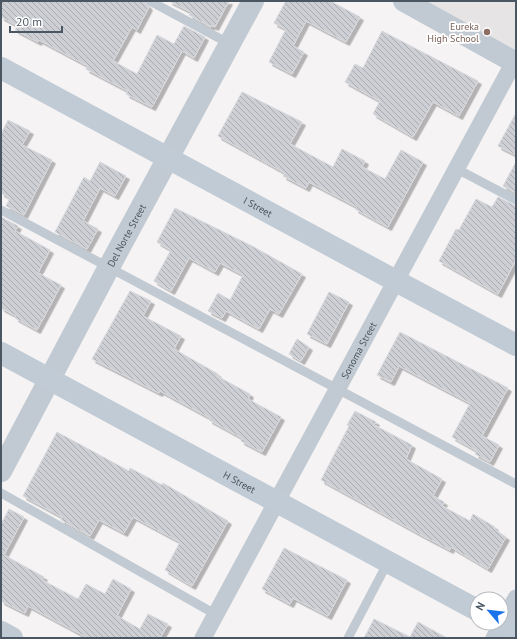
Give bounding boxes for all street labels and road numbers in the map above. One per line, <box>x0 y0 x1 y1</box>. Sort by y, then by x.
street label: I Street <box>241 193 275 220</box>
street label: Del Norte Street <box>104 201 149 269</box>
street label: Sonoma Street <box>338 319 379 381</box>
street label: H Street <box>221 468 258 496</box>

